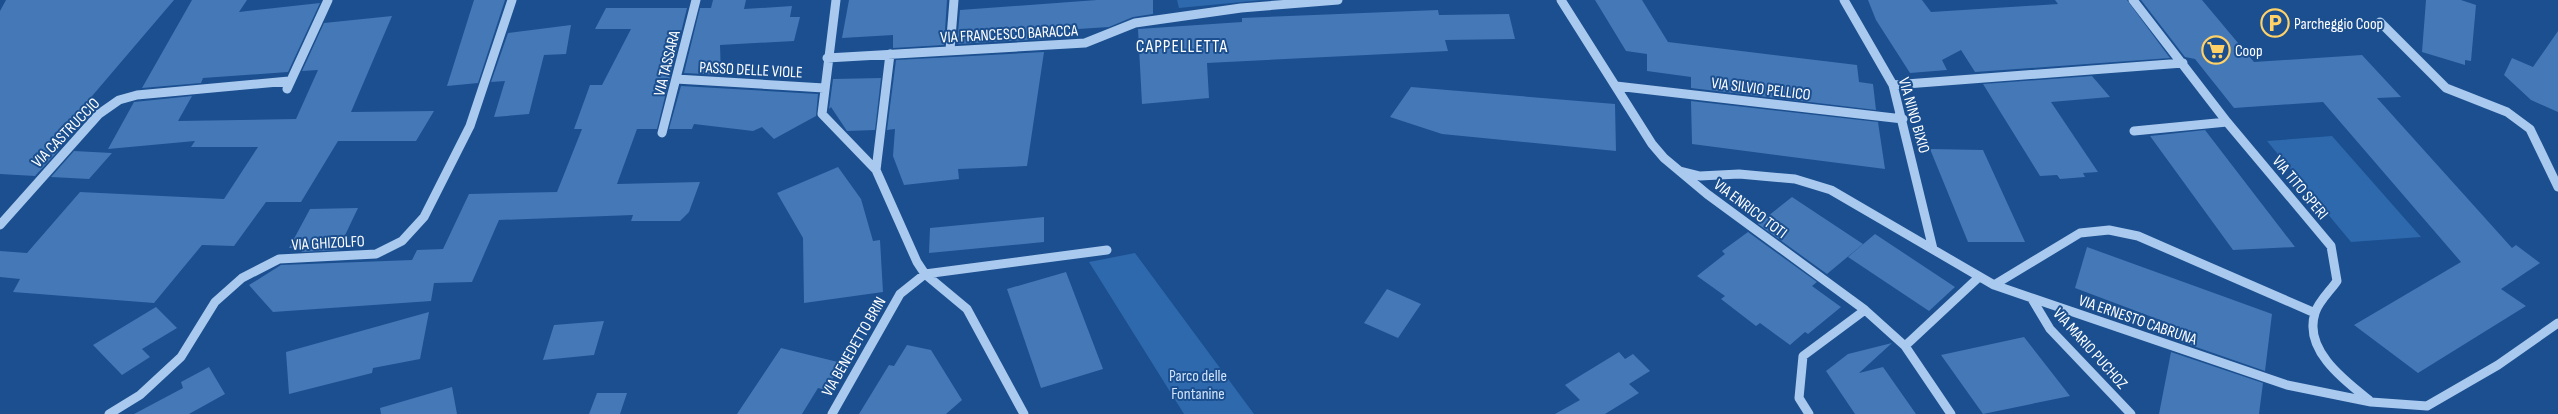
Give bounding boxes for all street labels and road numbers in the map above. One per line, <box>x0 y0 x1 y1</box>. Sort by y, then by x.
street label: VIA FRANCESCO BARACCA <box>940 21 1079 48</box>
street label: VIA TASSARA <box>650 28 685 98</box>
street label: PASSO DELLE VIOLE <box>699 58 803 83</box>
street label: VIA SILVIO PELLICO <box>1710 74 1812 105</box>
street label: VIA NINO BIXIO <box>1894 75 1933 156</box>
street label: VIA CASTRUCCIO <box>28 94 104 172</box>
street label: VIA TITO SPERI <box>2268 152 2332 224</box>
street label: VIA ENRICO TOTI <box>1710 175 1791 243</box>
street label: VIA GHIZOLFO <box>291 232 365 255</box>
street label: VIA ERNESTO CABRUNA <box>2076 291 2199 350</box>
street label: VIA BENEDETTO BRIN <box>818 294 890 400</box>
street label: VIA MARIO PUCHOZ <box>2049 305 2131 394</box>

